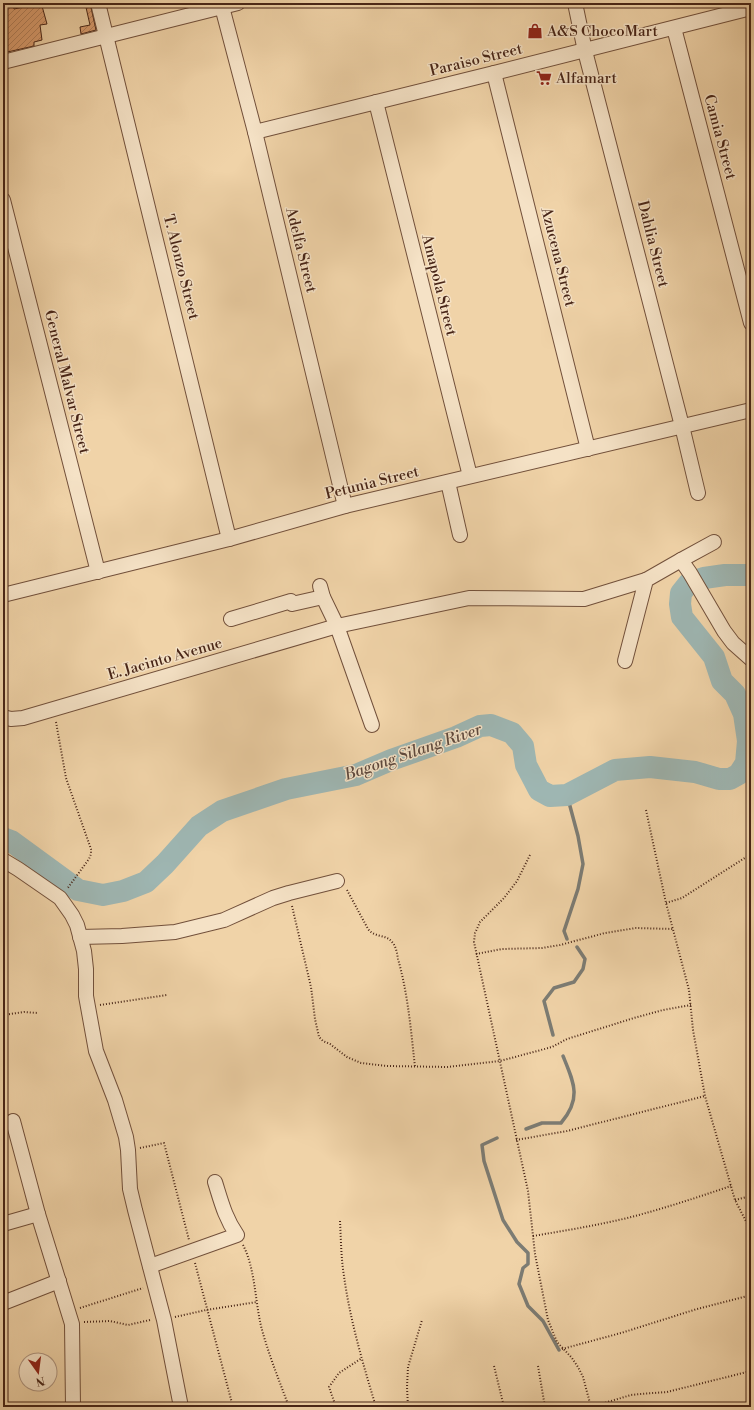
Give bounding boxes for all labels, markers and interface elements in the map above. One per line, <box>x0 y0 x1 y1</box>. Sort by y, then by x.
shop icon: A&S ChocoMart <box>526 22 544 40</box>
place label: A&S ChocoMart <box>546 22 658 41</box>
street label: Paraiso Street <box>428 39 525 81</box>
supermarket icon: Alfamart <box>535 69 553 87</box>
place label: Alfamart <box>555 69 617 88</box>
street label: Camia Street <box>700 92 741 182</box>
street label: Dahlia Street <box>633 199 673 290</box>
street label: Adelfa Street <box>281 204 321 295</box>
street label: Azucena Street <box>536 204 580 309</box>
street label: T. Alonzo Street <box>159 212 203 322</box>
street label: Amapola Street <box>417 231 461 338</box>
street label: General Malvar Street <box>40 308 94 456</box>
street label: Petunia Street <box>323 462 422 504</box>
street label: E. Jacinto Avenue <box>105 634 225 684</box>
water label: Bagong Silang River <box>341 719 486 785</box>
north arrow <box>18 1352 58 1392</box>
text: N <box>34 1373 46 1389</box>

